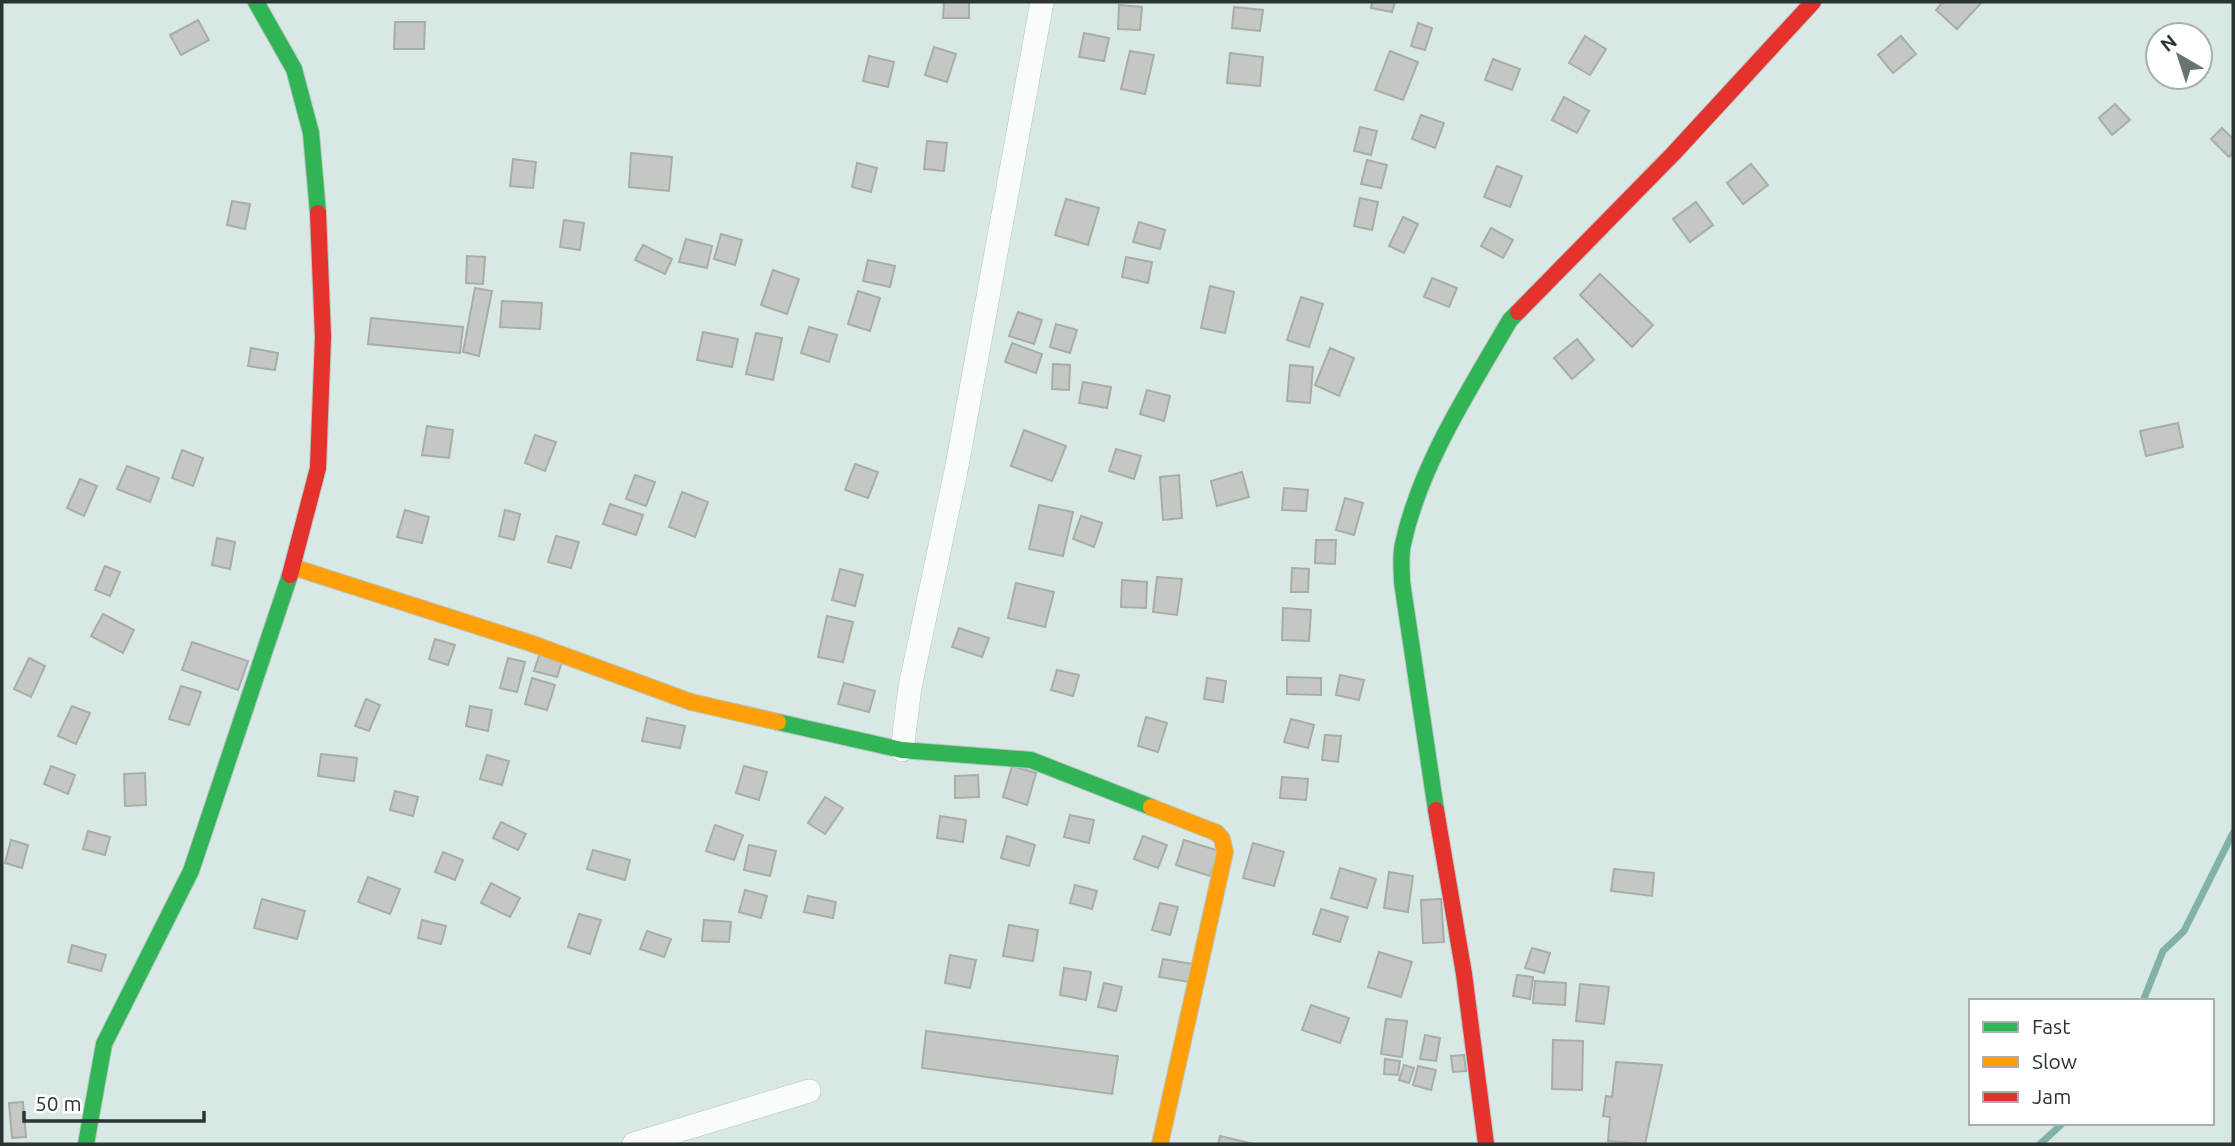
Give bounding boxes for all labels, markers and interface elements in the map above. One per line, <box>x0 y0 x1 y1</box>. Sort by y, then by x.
north arrow <box>2144 21 2214 91</box>
text: N <box>2156 30 2181 56</box>
legend <box>1969 999 2214 1125</box>
text: Fast <box>2032 1014 2070 1038</box>
text: Slow <box>2032 1049 2077 1073</box>
scale bar <box>24 1080 205 1124</box>
text: Jam <box>2032 1084 2071 1108</box>
text: 50 m <box>35 1091 82 1115</box>

